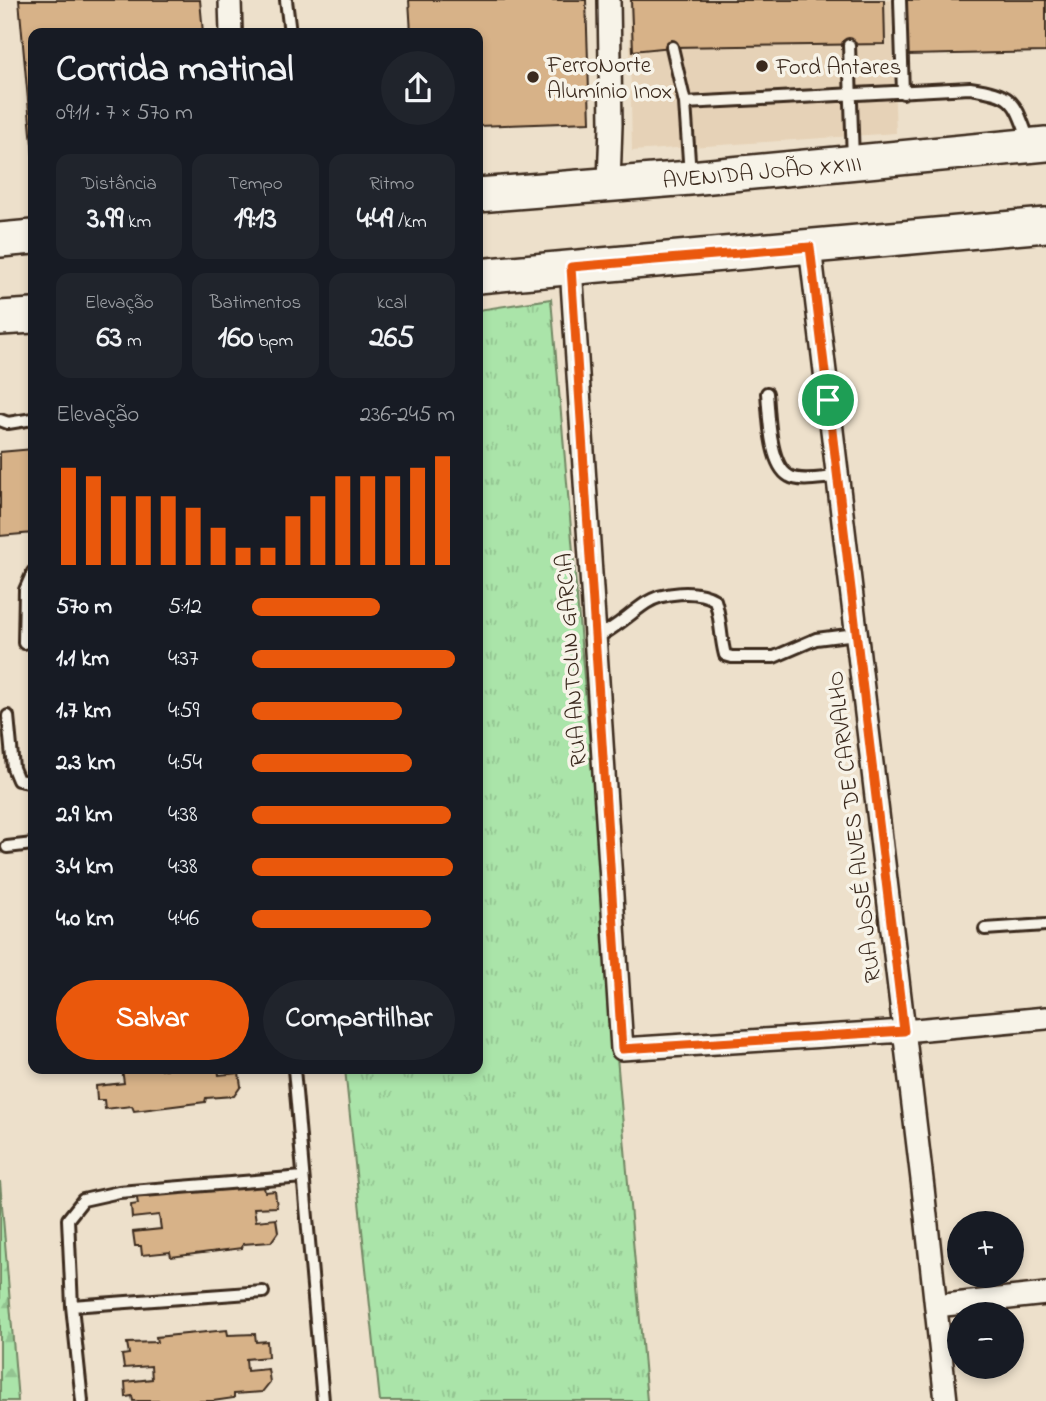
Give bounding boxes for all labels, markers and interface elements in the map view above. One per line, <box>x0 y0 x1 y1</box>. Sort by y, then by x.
text: Corrida matinal <box>56 43 294 99</box>
place label: FerroNorte Alumínio Inox <box>546 50 672 109</box>
button: share <box>381 51 455 125</box>
place label: Ford Antares <box>775 52 901 85</box>
marker: Ford Antares <box>754 58 770 74</box>
marker: FerroNorte Alumínio Inox <box>525 69 541 85</box>
text: 09:11 · 7 × 570 m <box>56 97 193 130</box>
street label: AVENIDA JOÃO XXIII <box>661 148 863 199</box>
text: Distância <box>82 171 157 198</box>
text: Tempo <box>228 171 283 198</box>
text: Ritmo <box>369 171 414 198</box>
text: 3.99 <box>87 198 124 242</box>
text: 19:13 <box>234 198 277 242</box>
text: 4:49 <box>357 198 393 242</box>
text: km <box>124 209 151 236</box>
text: /km <box>393 209 427 236</box>
text: Elevação <box>85 290 154 317</box>
text: Batimentos <box>210 290 301 317</box>
text: kcal <box>377 290 407 317</box>
text: 63 <box>97 317 122 361</box>
text: 160 <box>218 317 253 361</box>
text: 265 <box>369 317 414 361</box>
text: m <box>122 328 142 355</box>
text: bpm <box>253 328 293 355</box>
pin <box>798 370 858 430</box>
icon: arrive <box>809 381 847 419</box>
text: Elevação <box>56 399 139 432</box>
text: 236–245 m <box>360 399 455 432</box>
street label: RUA ANTOLIN GARCIA <box>549 552 596 768</box>
text: 570 m <box>56 591 112 624</box>
text: 5:12 <box>168 591 202 624</box>
text: 1.1 km <box>56 643 109 676</box>
text: 4:37 <box>168 643 198 676</box>
street label: RUA JOSÉ ALVES DE CARVALHO <box>820 669 891 985</box>
text: 1.7 km <box>56 695 111 728</box>
text: 4:59 <box>168 695 200 728</box>
text: 2.3 km <box>56 747 115 780</box>
text: 4:54 <box>168 747 202 780</box>
text: 2.9 km <box>56 799 113 832</box>
text: 4:38 <box>168 799 198 832</box>
text: 3.4 km <box>56 851 113 884</box>
text: 4:38 <box>168 851 198 884</box>
text: 4.0 km <box>56 903 114 936</box>
text: 4:46 <box>168 903 199 936</box>
button: Salvar <box>56 980 249 1060</box>
button: Compartilhar <box>263 980 455 1060</box>
map controls <box>947 1211 1024 1379</box>
button: + <box>947 1211 1024 1288</box>
button: − <box>947 1302 1024 1379</box>

